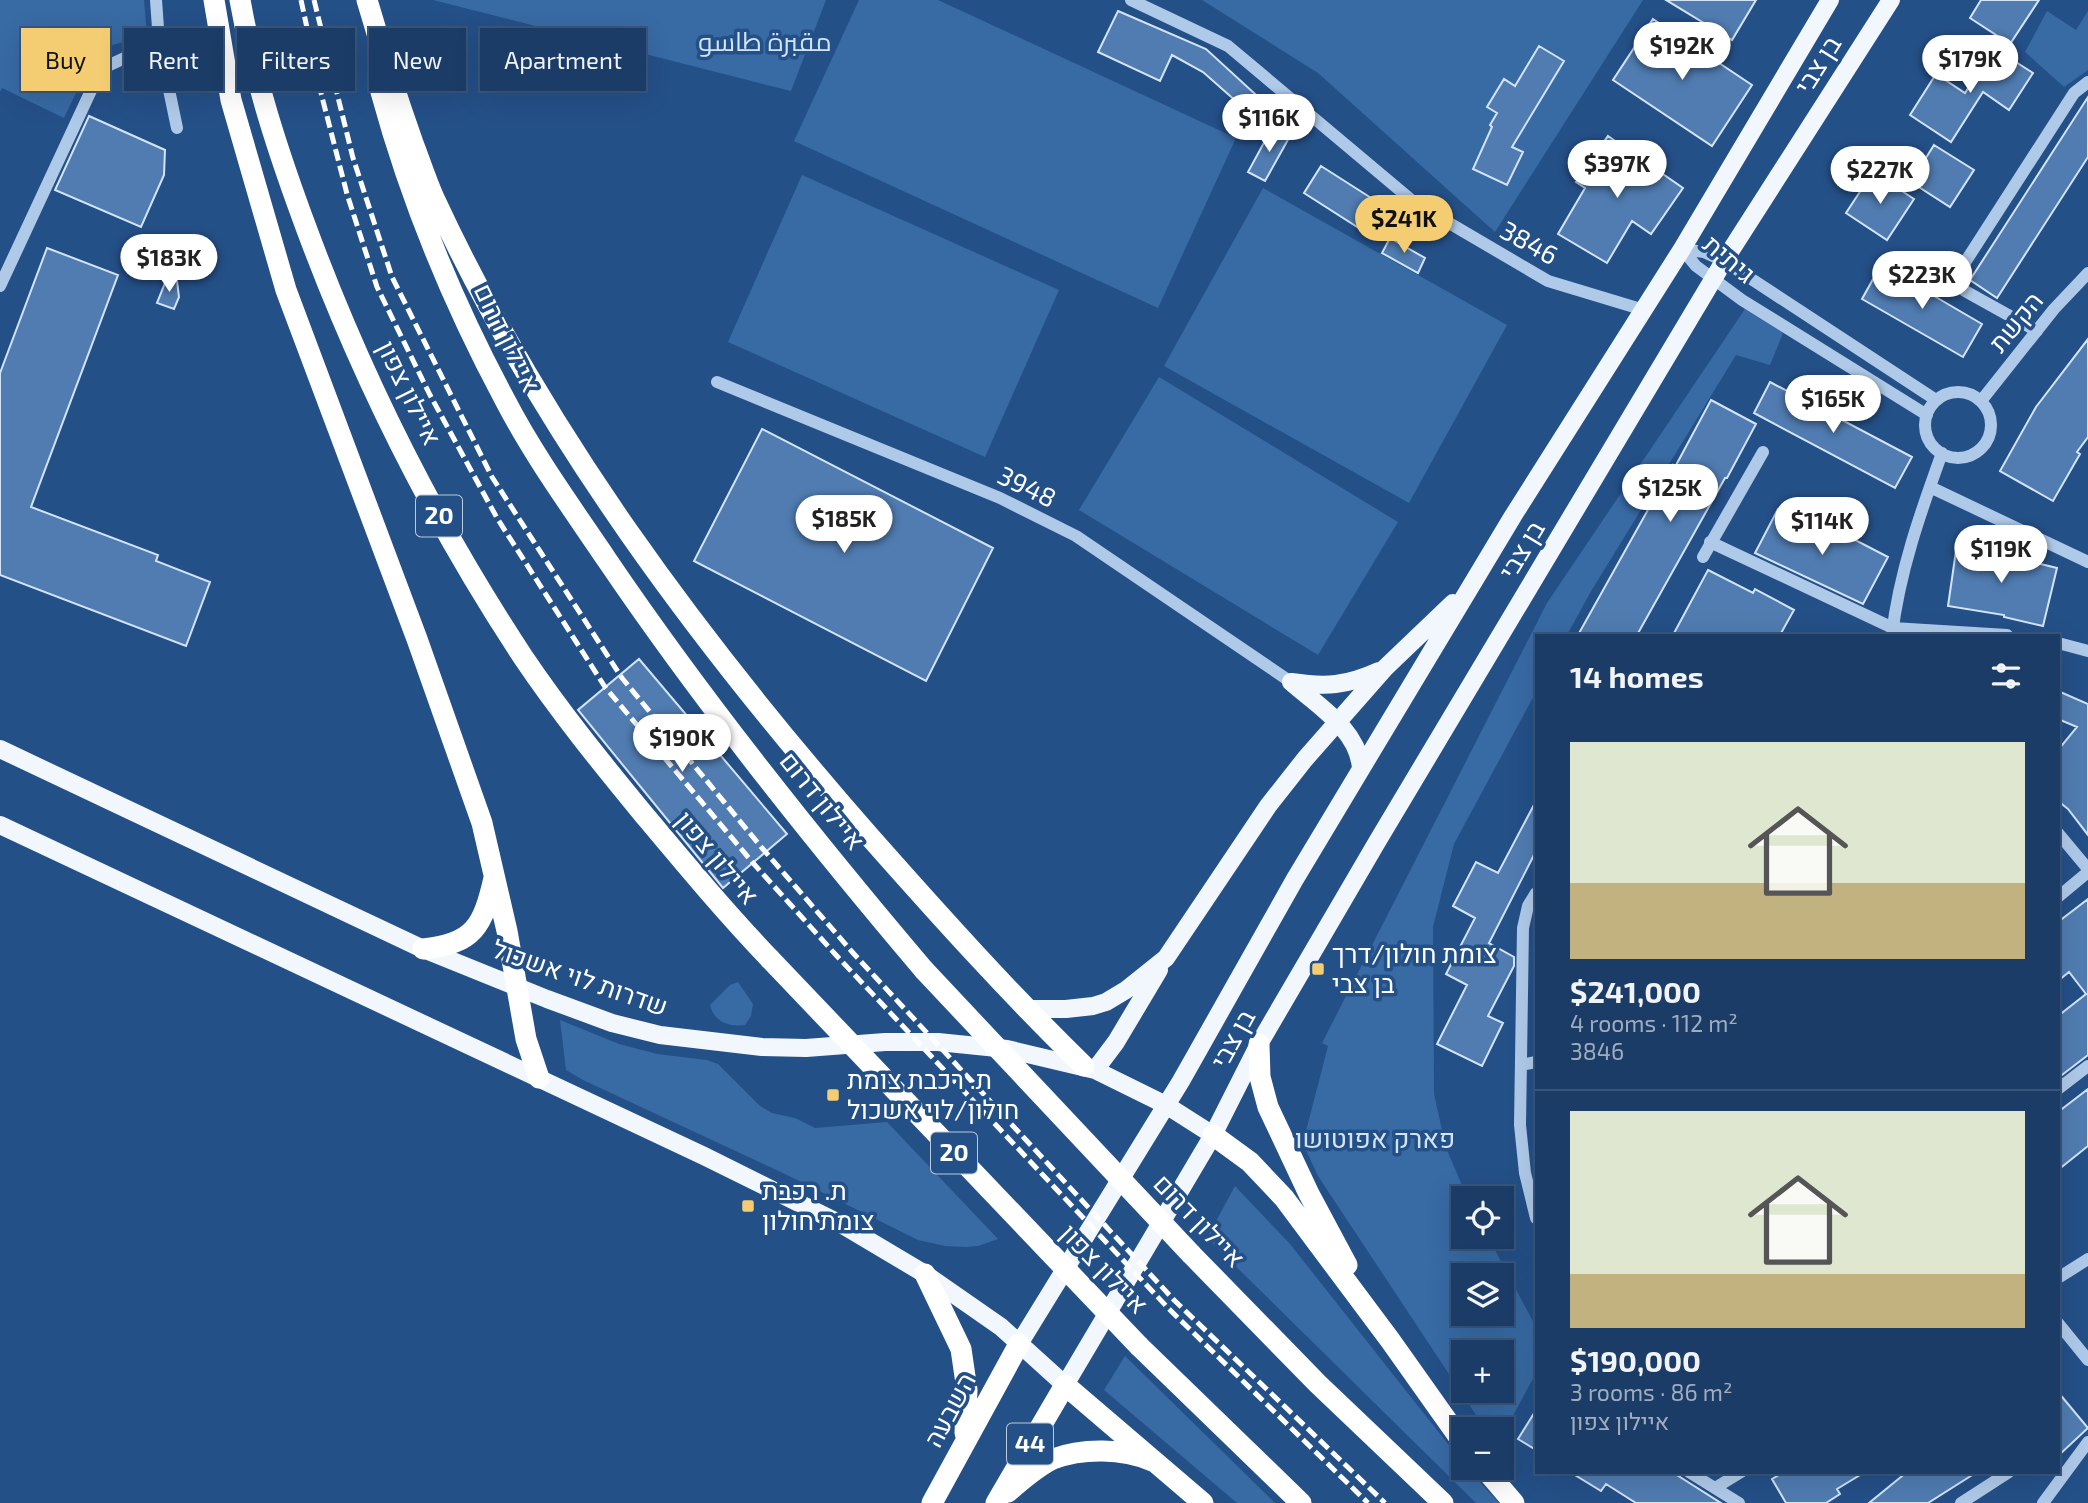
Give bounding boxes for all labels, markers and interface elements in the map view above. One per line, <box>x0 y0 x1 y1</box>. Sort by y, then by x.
pin: $192K <box>1633 22 1731 82</box>
park label: مقبرة طاسو <box>698 25 832 57</box>
chip: Buy <box>21 28 110 91</box>
chip: Rent <box>124 28 223 91</box>
chip: Filters <box>237 28 355 91</box>
chip: New <box>369 28 466 91</box>
chip: Apartment <box>480 28 646 91</box>
street label: בן צבי <box>1787 29 1847 99</box>
text: $192K <box>1650 31 1714 59</box>
pin: $179K <box>1921 36 2019 95</box>
text: $179K <box>1938 44 2002 72</box>
pin: $116K <box>1220 94 1318 154</box>
text: $116K <box>1238 103 1300 131</box>
pin: $397K <box>1568 140 1666 200</box>
pin: $227K <box>1831 146 1929 206</box>
text: $397K <box>1584 149 1650 177</box>
text: $227K <box>1847 155 1913 183</box>
pin: $241K <box>1355 196 1453 255</box>
text: $241K <box>1371 204 1437 232</box>
street label: 3846 <box>1495 213 1564 270</box>
street label: גיתית <box>1698 227 1762 288</box>
pin: $183K <box>120 234 218 294</box>
text: $183K <box>136 243 202 271</box>
pin: $223K <box>1873 252 1971 311</box>
text: $223K <box>1888 260 1956 288</box>
street label: איילון דרום <box>469 278 548 397</box>
street label: הקשת <box>1981 285 2048 357</box>
street label: איילון צפון <box>372 335 449 450</box>
pin: $165K <box>1784 376 1882 435</box>
text: $165K <box>1801 384 1865 412</box>
street label: 3948 <box>993 458 1062 513</box>
pin: $125K <box>1621 464 1719 524</box>
text: $125K <box>1638 473 1702 501</box>
road number: 20 <box>416 495 462 536</box>
pin: $185K <box>795 496 893 555</box>
pin: $114K <box>1773 498 1871 557</box>
text: $185K <box>812 504 876 532</box>
text: $114K <box>1791 506 1853 534</box>
street label: בן צבי <box>1491 514 1550 584</box>
pin: $119K <box>1952 526 2050 585</box>
text: $119K <box>1970 534 2032 562</box>
icon: filters <box>1987 657 2025 695</box>
text: 14 homes <box>1570 658 1704 694</box>
pin: $190K <box>633 714 731 774</box>
text: $190K <box>649 723 715 751</box>
street label: איילון דרום <box>774 745 872 855</box>
icon: home <box>1735 788 1861 914</box>
street label: איילון צפון <box>670 804 766 910</box>
street label: שדרות לוי אשכול <box>489 932 672 1021</box>
place label: צומת חולון/דרך בן צבי <box>1332 937 1497 998</box>
marker: צומת חולון/דרך בן צבי <box>1310 961 1326 977</box>
text: $241,000 <box>1570 973 1701 1009</box>
street label: בן צבי <box>1203 1003 1261 1073</box>
text: 4 rooms · 112 m² <box>1570 1009 1738 1037</box>
text: 3846 <box>1570 1037 1624 1065</box>
place label: ת. רכבת צומת חולון/לוי אשכול <box>847 1063 1019 1124</box>
marker: ת. רכבת צומת חולון/לוי אשכול <box>825 1087 841 1103</box>
park label: פארק אפוטושו <box>1295 1122 1455 1153</box>
road number: 20 <box>931 1133 977 1174</box>
icon: home <box>1735 1157 1861 1283</box>
street label: איילון דרום <box>1148 1167 1252 1273</box>
place label: ת. רכבת צומת חולון <box>762 1174 874 1235</box>
map controls <box>1451 1186 1514 1480</box>
button: locate <box>1451 1186 1514 1249</box>
marker: ת. רכבת צומת חולון <box>740 1198 756 1214</box>
street label: איילון צפון <box>1055 1217 1155 1319</box>
button: layers <box>1451 1263 1514 1326</box>
button: + <box>1451 1340 1514 1403</box>
text: $190,000 <box>1570 1342 1701 1378</box>
street label: השבעה <box>916 1367 981 1452</box>
text: 3 rooms · 86 m² <box>1570 1378 1732 1406</box>
text: איילון צפון <box>1570 1407 1669 1435</box>
button: − <box>1451 1417 1514 1480</box>
road number: 44 <box>1007 1424 1053 1464</box>

